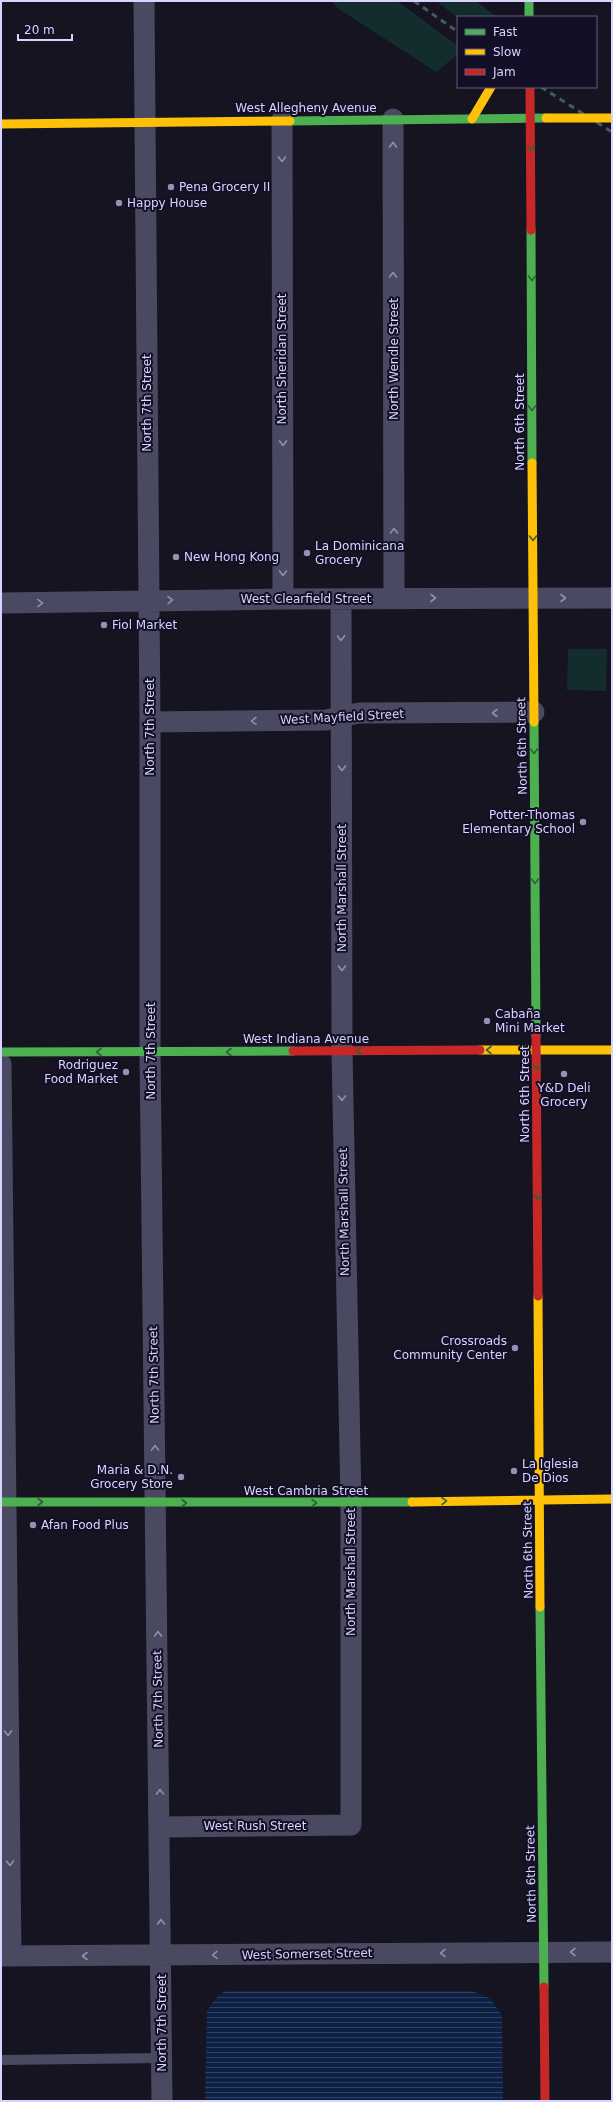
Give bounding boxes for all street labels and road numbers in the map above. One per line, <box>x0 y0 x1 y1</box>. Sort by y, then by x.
street label: West Allegheny Avenue <box>235 101 377 115</box>
street label: North Sheridan Street <box>275 293 289 425</box>
street label: North Wendle Street <box>387 298 401 420</box>
street label: North 7th Street <box>140 354 154 452</box>
street label: North 6th Street <box>513 373 527 471</box>
street label: West Clearfield Street <box>241 592 372 606</box>
street label: North 7th Street <box>143 678 157 776</box>
street label: North 6th Street <box>514 697 530 795</box>
street label: West Mayfield Street <box>280 707 405 727</box>
street label: North Marshall Street <box>335 824 349 952</box>
street label: North 7th Street <box>144 1002 158 1100</box>
street label: West Indiana Avenue <box>243 1032 369 1046</box>
street label: North 6th Street <box>518 1045 532 1143</box>
street label: North Marshall Street <box>336 1148 352 1276</box>
street label: North 7th Street <box>146 1326 162 1424</box>
street label: West Cambria Street <box>244 1484 368 1498</box>
street label: North 6th Street <box>520 1501 536 1599</box>
street label: North Marshall Street <box>344 1508 358 1636</box>
street label: North 7th Street <box>150 1650 166 1748</box>
street label: West Rush Street <box>204 1819 307 1833</box>
street label: North 6th Street <box>523 1825 539 1923</box>
street label: West Somerset Street <box>241 1946 373 1962</box>
street label: North 7th Street <box>155 1974 169 2072</box>

